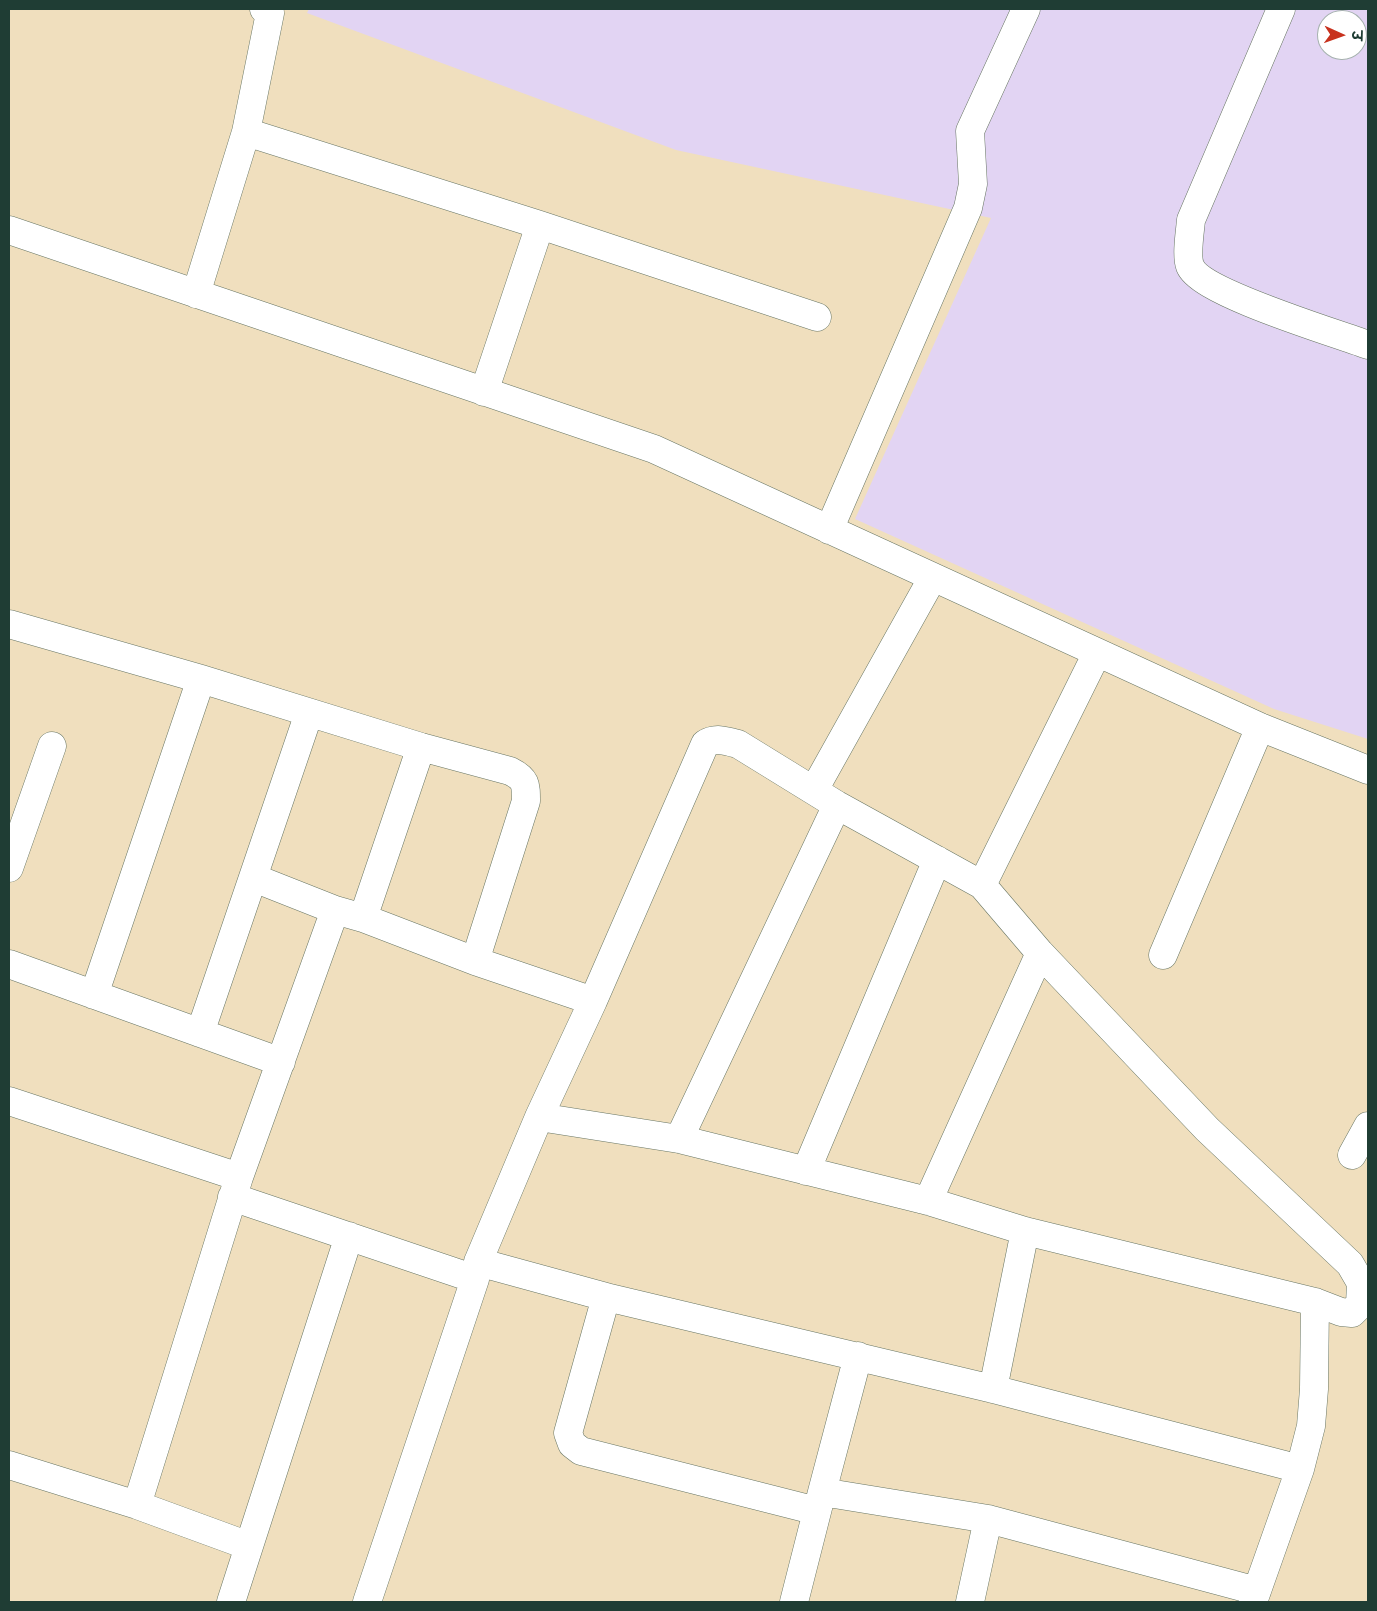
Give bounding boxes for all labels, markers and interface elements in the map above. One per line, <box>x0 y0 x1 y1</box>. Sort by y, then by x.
north arrow <box>1317 10 1367 60</box>
text: उ <box>1346 30 1366 40</box>

